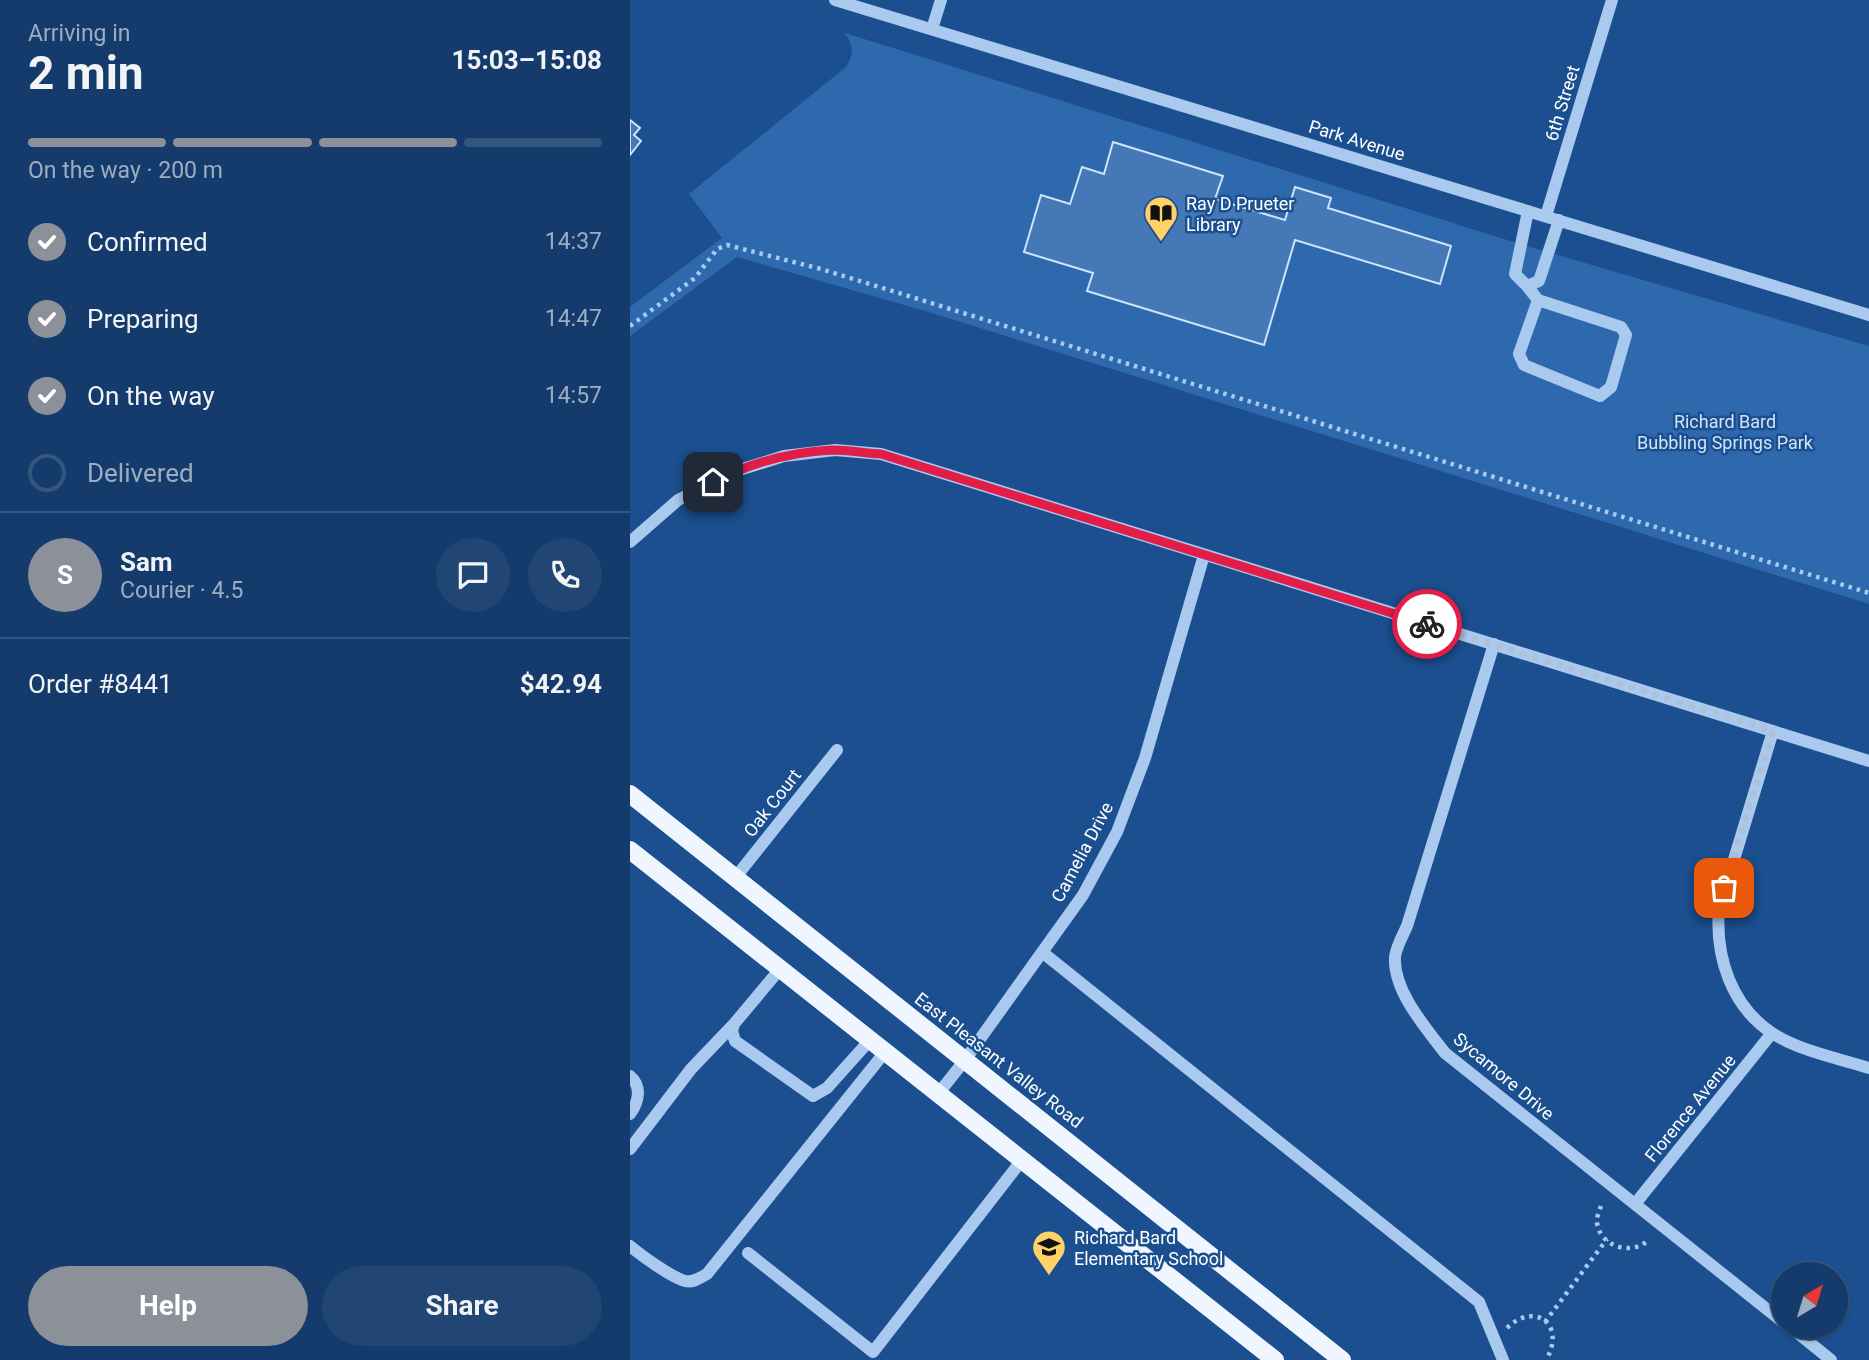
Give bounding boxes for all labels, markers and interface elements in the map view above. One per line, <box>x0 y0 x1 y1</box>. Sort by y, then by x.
text: Arriving in <box>28 20 131 47</box>
text: 15:03–15:08 <box>452 45 602 75</box>
text: 2 min <box>28 46 144 100</box>
street label: 6th Street <box>1541 63 1583 143</box>
street label: Park Avenue <box>1306 115 1408 165</box>
text: On the way · 200 m <box>28 157 223 184</box>
place label: Ray D Prueter Library <box>1186 193 1294 235</box>
library icon: Ray D Prueter Library <box>1142 194 1180 243</box>
icon: check <box>28 223 66 261</box>
text: Confirmed <box>87 227 208 257</box>
text: 14:37 <box>545 228 602 255</box>
icon: check <box>28 300 66 338</box>
text: Preparing <box>87 304 199 334</box>
text: 14:47 <box>545 305 602 332</box>
icon: check <box>28 377 66 415</box>
text: On the way <box>87 381 215 411</box>
text: 14:57 <box>545 382 602 409</box>
park label: Richard Bard Bubbling Springs Park <box>1637 411 1814 453</box>
pin <box>683 452 743 512</box>
text: Delivered <box>87 458 194 488</box>
icon: home <box>694 463 732 501</box>
button: chat <box>436 538 510 612</box>
button: phone <box>528 538 602 612</box>
text: Sam <box>120 547 172 577</box>
text: S <box>57 560 73 590</box>
text: Courier · 4.5 <box>120 577 243 604</box>
courier <box>1392 589 1462 659</box>
icon: bike <box>1408 605 1446 643</box>
text: Order #8441 <box>28 669 173 699</box>
text: $42.94 <box>520 669 602 699</box>
street label: Oak Court <box>739 765 805 841</box>
street label: Camelia Drive <box>1047 798 1117 906</box>
pin <box>1694 858 1754 918</box>
icon: bag <box>1705 869 1743 907</box>
street label: East Pleasant Valley Road <box>911 988 1087 1132</box>
street label: Sycamore Drive <box>1449 1028 1559 1124</box>
street label: Florence Avenue <box>1640 1050 1740 1166</box>
place label: Richard Bard Elementary School <box>1074 1227 1223 1269</box>
school or university icon: Richard Bard Elementary School <box>1030 1228 1068 1277</box>
north arrow <box>1771 1262 1848 1339</box>
map controls <box>1771 1262 1848 1339</box>
button: Help <box>28 1266 308 1346</box>
button: Share <box>322 1266 602 1346</box>

